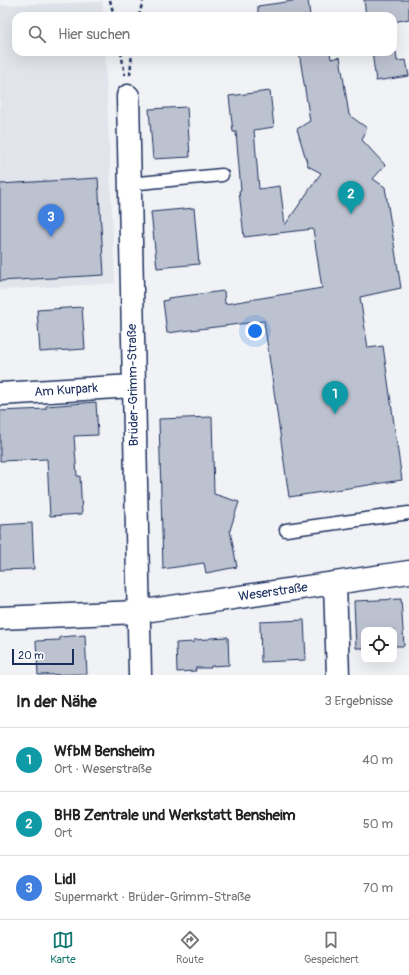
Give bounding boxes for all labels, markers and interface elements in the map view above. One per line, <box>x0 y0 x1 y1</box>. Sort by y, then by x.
search box <box>12 12 397 56</box>
icon: search <box>26 23 48 45</box>
text: Hier suchen <box>58 25 130 44</box>
pin: 2 <box>338 181 364 214</box>
pin: 3 <box>38 204 64 237</box>
your location <box>245 321 265 341</box>
street label: Brüder-Grimm-Straße <box>124 323 142 446</box>
street label: Am Kurpark <box>34 380 99 400</box>
pin: 1 <box>322 381 348 414</box>
street label: Weserstraße <box>237 579 309 605</box>
map controls <box>361 627 397 663</box>
button: locate <box>361 627 397 663</box>
scale bar <box>12 647 74 666</box>
text: 20 m <box>18 649 44 662</box>
text: In der Nähe <box>16 691 97 712</box>
text: 3 Ergebnisse <box>324 693 393 709</box>
text: WfbM Bensheim <box>54 742 155 761</box>
text: 1 <box>26 752 32 768</box>
text: 40 m <box>362 752 393 768</box>
text: Ort · Weserstraße <box>54 761 152 777</box>
text: BHB Zentrale und Werkstatt Bensheim <box>54 806 296 825</box>
text: 2 <box>25 816 33 832</box>
text: 50 m <box>363 816 393 832</box>
text: Ort <box>54 825 72 841</box>
text: Lidl <box>54 870 76 889</box>
text: 3 <box>25 880 33 896</box>
text: 70 m <box>363 880 393 896</box>
text: Supermarkt · Brüder-Grimm-Straße <box>54 889 251 905</box>
tab: Karte <box>50 929 76 966</box>
tab: Route <box>176 929 204 966</box>
tab: Gespeichert <box>304 929 359 966</box>

